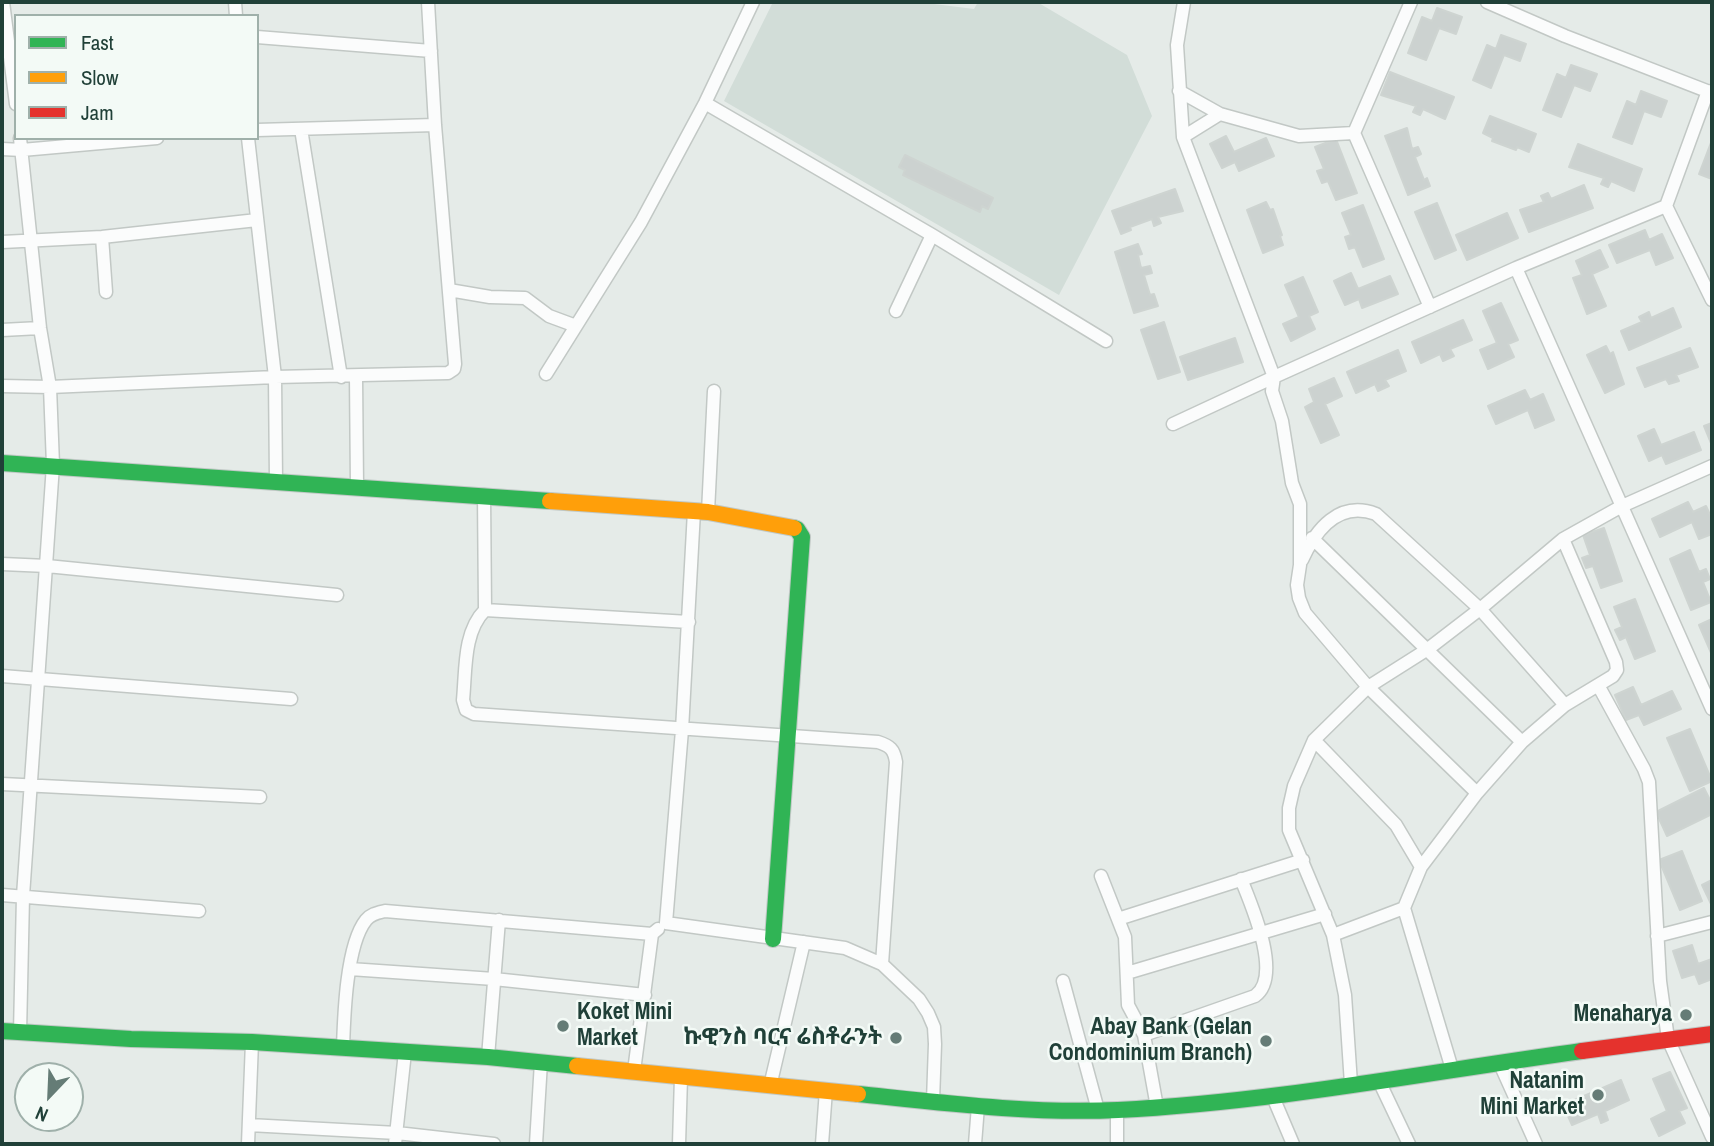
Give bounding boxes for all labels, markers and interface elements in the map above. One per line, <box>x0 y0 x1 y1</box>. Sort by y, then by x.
legend <box>14 14 259 140</box>
text: Fast <box>81 28 114 57</box>
text: Slow <box>81 63 118 92</box>
text: Jam <box>81 98 114 127</box>
place label: Koket Mini Market <box>577 999 672 1053</box>
place label: Menaharya <box>1573 1001 1672 1029</box>
marker: Menaharya <box>1678 1007 1694 1023</box>
place label: Abay Bank (Gelan Condominium Branch) <box>1049 1014 1252 1068</box>
marker: Koket Mini Market <box>555 1018 571 1034</box>
place label: ኩዊንስ ባርና ሬስቶራንት <box>683 1024 882 1052</box>
marker: ኩዊንስ ባርና ሬስቶራንት <box>888 1030 904 1046</box>
marker: Abay Bank (Gelan Condominium Branch) <box>1258 1033 1274 1049</box>
north arrow <box>14 1062 84 1132</box>
place label: Natanim Mini Market <box>1480 1068 1584 1122</box>
marker: Natanim Mini Market <box>1590 1087 1606 1103</box>
text: N <box>31 1100 52 1129</box>

